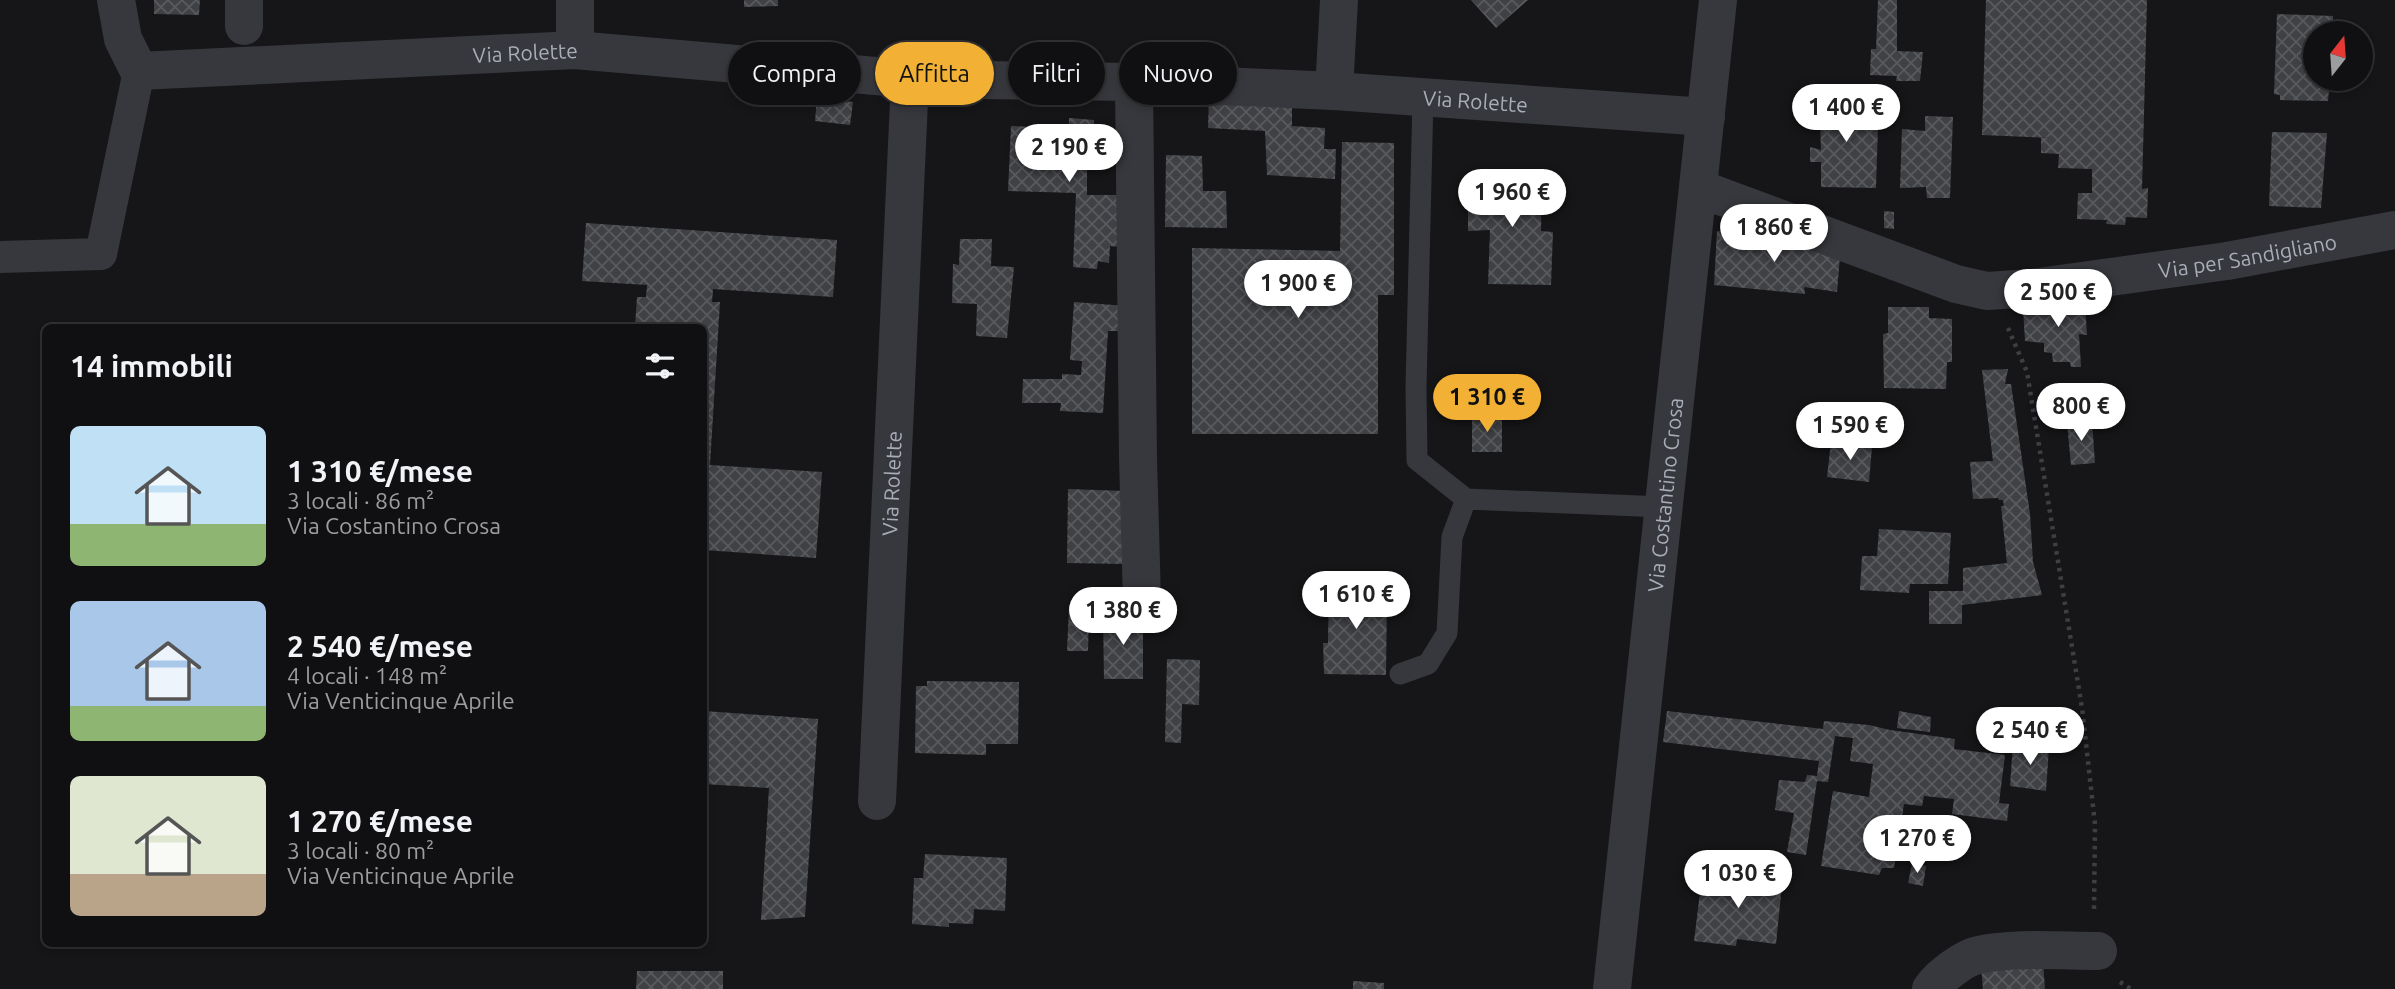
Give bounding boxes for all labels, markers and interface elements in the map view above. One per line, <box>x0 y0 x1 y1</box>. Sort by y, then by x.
north arrow <box>2303 21 2373 91</box>
map controls <box>2303 21 2373 91</box>
street label: Via Rolette <box>472 38 578 67</box>
chip: Compra <box>728 42 861 105</box>
chip: Affitta <box>875 42 994 105</box>
chip: Filtri <box>1008 42 1105 105</box>
chip: Nuovo <box>1119 42 1237 105</box>
street label: Via Rolette <box>1422 85 1529 117</box>
pin: 1 400 € <box>1781 85 1911 144</box>
text: 1 400 € <box>1808 94 1884 119</box>
pin: 2 190 € <box>1004 124 1134 184</box>
text: 2 190 € <box>1031 134 1107 159</box>
pin: 1 960 € <box>1447 170 1577 229</box>
text: 1 960 € <box>1474 179 1550 204</box>
pin: 1 860 € <box>1709 204 1839 264</box>
text: 1 860 € <box>1736 214 1812 239</box>
street label: Via per Sandigliano <box>2157 229 2339 282</box>
pin: 1 900 € <box>1233 260 1363 320</box>
text: 1 900 € <box>1260 270 1336 295</box>
pin: 2 500 € <box>1993 270 2123 329</box>
text: 2 500 € <box>2020 279 2096 304</box>
icon: filters <box>641 347 679 385</box>
text: 14 immobili <box>70 349 233 383</box>
pin: 1 310 € <box>1422 374 1552 434</box>
text: 1 310 € <box>1449 384 1525 409</box>
pin: 800 € <box>2032 384 2130 443</box>
text: 800 € <box>2052 393 2110 418</box>
street label: Via Costantino Crosa <box>1643 396 1687 593</box>
pin: 1 590 € <box>1785 402 1915 462</box>
text: 1 590 € <box>1812 412 1888 437</box>
street label: Via Rolette <box>877 430 906 536</box>
icon: home <box>126 454 210 538</box>
text: 1 310 €/mese <box>287 454 473 488</box>
text: 3 locali · 86 m² <box>287 488 434 513</box>
text: Via Costantino Crosa <box>287 513 501 538</box>
pin: 1 610 € <box>1291 572 1421 631</box>
text: 1 610 € <box>1318 581 1394 606</box>
pin: 1 380 € <box>1058 588 1188 647</box>
text: 1 380 € <box>1085 597 1161 622</box>
icon: home <box>126 629 210 713</box>
text: 2 540 €/mese <box>287 629 473 663</box>
text: 4 locali · 148 m² <box>287 663 447 688</box>
text: Via Venticinque Aprile <box>287 688 515 713</box>
pin: 2 540 € <box>1965 708 2095 767</box>
text: 2 540 € <box>1992 717 2068 742</box>
icon: home <box>126 804 210 888</box>
text: 1 270 €/mese <box>287 804 473 838</box>
pin: 1 270 € <box>1852 816 1982 875</box>
text: 1 270 € <box>1879 825 1955 850</box>
text: 3 locali · 80 m² <box>287 838 434 863</box>
pin: 1 030 € <box>1673 850 1803 910</box>
text: 1 030 € <box>1700 860 1776 885</box>
text: Via Venticinque Aprile <box>287 863 515 888</box>

